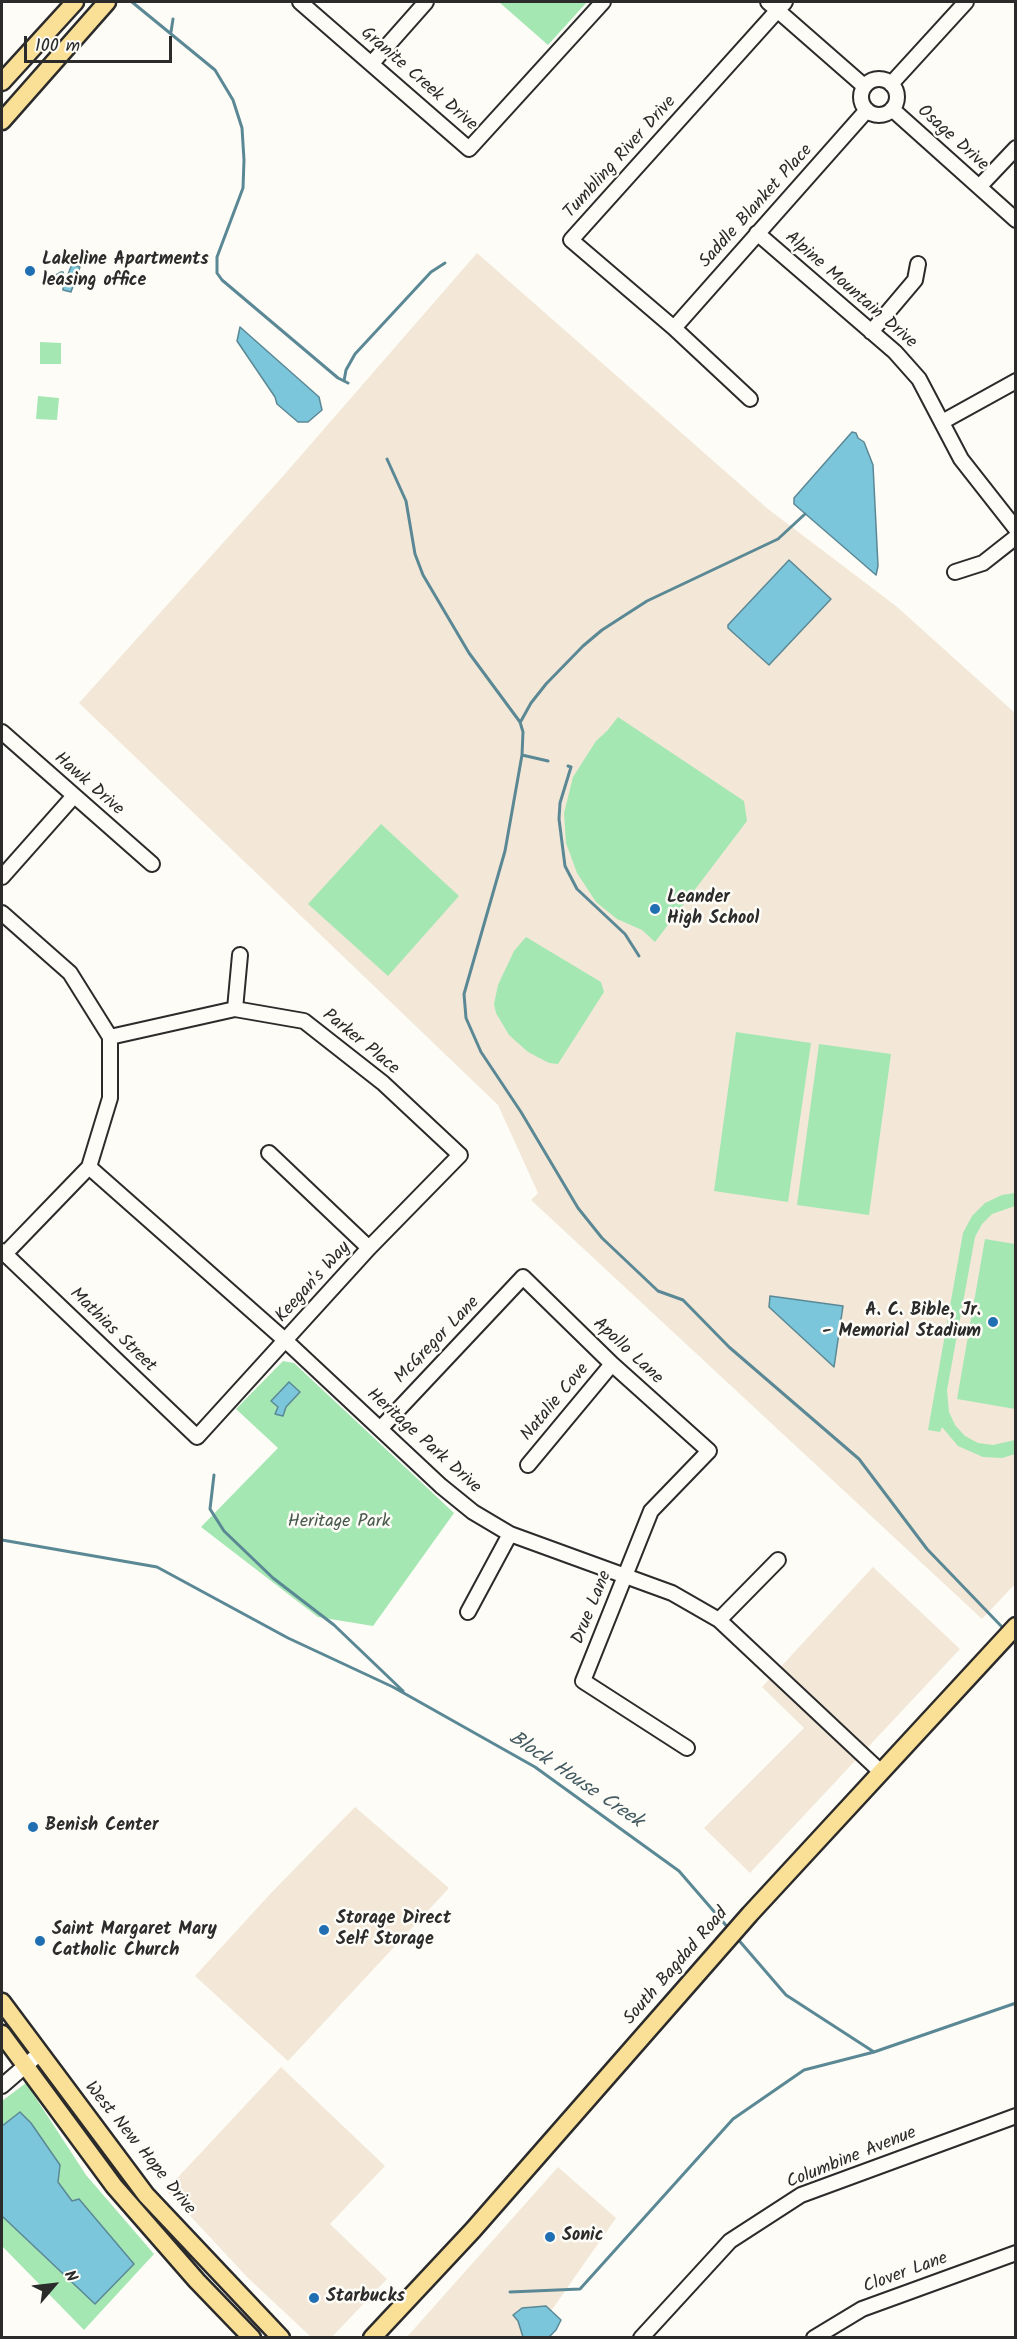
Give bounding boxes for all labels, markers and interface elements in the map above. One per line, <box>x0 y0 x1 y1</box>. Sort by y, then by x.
street label: Granite Creek Drive <box>355 23 481 137</box>
scale bar <box>27 24 176 62</box>
text: 100 m <box>35 32 80 61</box>
street label: Tumbling River Drive <box>560 92 682 224</box>
street label: Osage Drive <box>912 101 992 177</box>
street label: Saddle Blanket Place <box>696 141 818 273</box>
street label: Alpine Mountain Drive <box>780 228 920 354</box>
place label: Lakeline Apartments leasing office <box>42 250 209 292</box>
marker: Lakeline Apartments leasing office <box>23 264 37 278</box>
street label: Hawk Drive <box>49 749 127 821</box>
place label: Leander High School <box>667 888 759 930</box>
marker: Leander High School <box>648 902 662 916</box>
street label: Parker Place <box>317 1005 403 1081</box>
street label: Keegan's Way <box>272 1238 356 1328</box>
street label: Mathias Street <box>64 1284 160 1378</box>
street label: McGregor Lane <box>391 1293 485 1389</box>
place label: A. C. Bible, Jr. - Memorial Stadium <box>822 1301 981 1344</box>
street label: Apollo Lane <box>588 1314 666 1390</box>
marker: A. C. Bible, Jr. - Memorial Stadium <box>986 1315 1000 1329</box>
street label: Natalie Cove <box>517 1360 595 1446</box>
street label: Heritage Park Drive <box>361 1385 485 1499</box>
park label: Heritage Park <box>288 1512 390 1534</box>
street label: Drue Lane <box>568 1568 618 1648</box>
water label: Block House Creek <box>503 1727 647 1835</box>
place label: Benish Center <box>45 1816 158 1838</box>
marker: Benish Center <box>26 1820 40 1834</box>
street label: South Bagdad Road <box>620 1904 734 2030</box>
place label: Storage Direct Self Storage <box>336 1909 451 1952</box>
place label: Saint Margaret Mary Catholic Church <box>52 1920 217 1962</box>
marker: Storage Direct Self Storage <box>317 1923 331 1937</box>
marker: Saint Margaret Mary Catholic Church <box>33 1934 47 1948</box>
street label: West New Hope Drive <box>79 2078 199 2220</box>
street label: Columbine Avenue <box>784 2123 920 2195</box>
place label: Sonic <box>562 2226 604 2248</box>
marker: Sonic <box>543 2230 557 2244</box>
street label: Clover Lane <box>861 2249 951 2299</box>
north arrow <box>24 2255 84 2315</box>
text: N <box>57 2266 84 2287</box>
place label: Starbucks <box>326 2287 405 2309</box>
marker: Starbucks <box>307 2291 321 2305</box>

